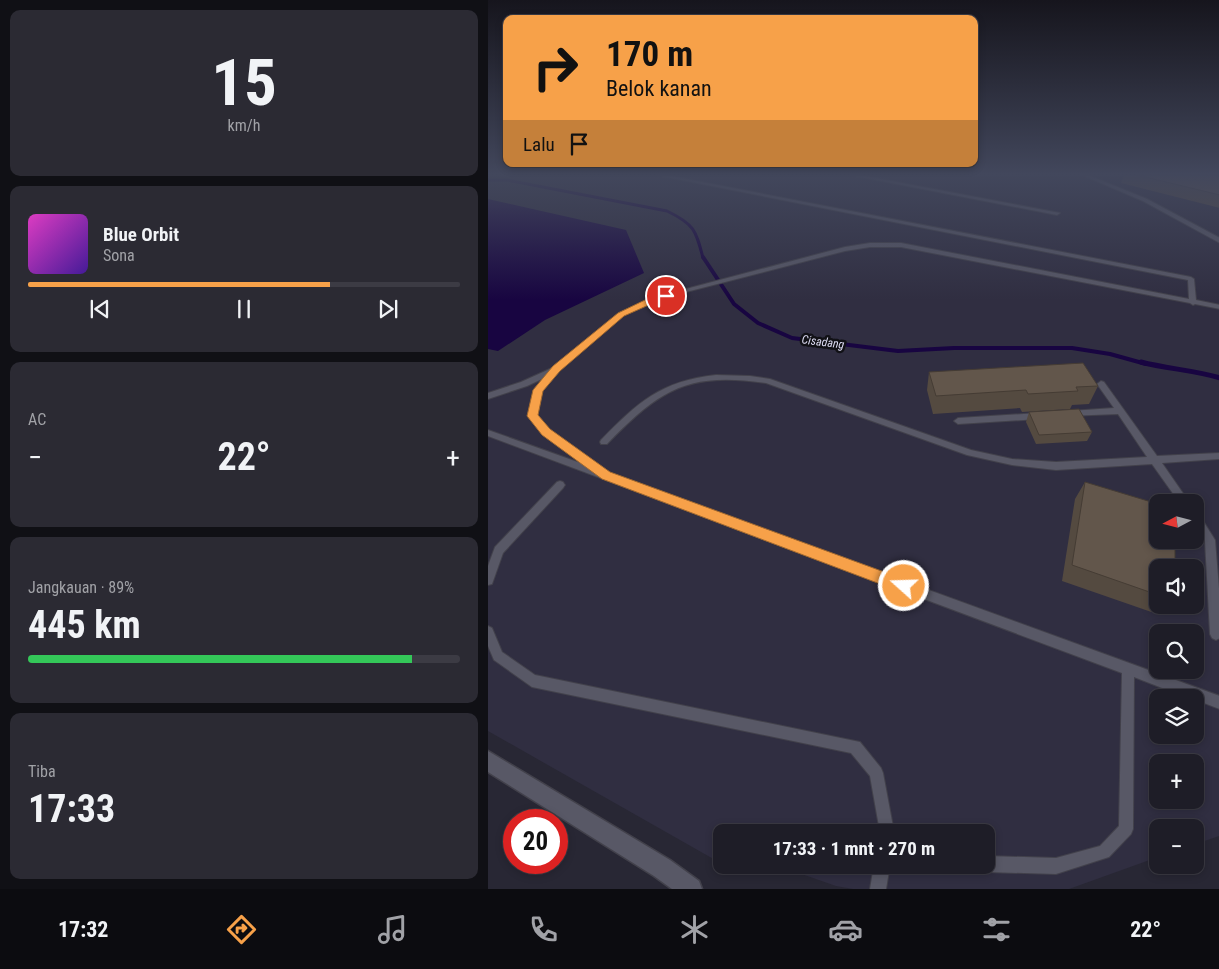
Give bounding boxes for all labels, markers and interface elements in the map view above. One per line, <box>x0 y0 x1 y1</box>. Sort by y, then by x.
text: 170 m <box>606 34 693 75</box>
icon: right <box>523 35 588 100</box>
text: 15 <box>211 45 277 121</box>
text: Belok kanan <box>606 76 712 101</box>
text: km/h <box>228 116 260 135</box>
icon: arrive <box>565 130 593 158</box>
text: Lalu <box>523 133 555 156</box>
text: Blue Orbit <box>103 223 179 246</box>
text: Sona <box>103 246 135 265</box>
pin <box>645 275 687 317</box>
icon: arrive <box>652 282 680 310</box>
icon: previous <box>86 295 114 323</box>
icon: pause <box>230 295 258 323</box>
icon: next <box>374 295 402 323</box>
water label: Cisadang <box>801 332 845 352</box>
text: AC <box>28 410 46 429</box>
text: 22° <box>217 435 271 479</box>
text: − <box>28 441 42 474</box>
text: + <box>446 441 460 474</box>
north arrow <box>1149 494 1204 549</box>
map controls <box>1149 494 1204 874</box>
position arrow <box>877 559 929 611</box>
button: sound <box>1149 559 1204 614</box>
text: Jangkauan · 89% <box>28 578 134 597</box>
text: 445 km <box>28 603 141 647</box>
button: search <box>1149 624 1204 679</box>
button: layers <box>1149 689 1204 744</box>
button: + <box>1149 754 1204 809</box>
text: Tiba <box>28 762 56 781</box>
text: 17:33 <box>28 787 115 831</box>
speed limit sign: 20 <box>503 809 568 874</box>
button: − <box>1149 819 1204 874</box>
text: 17:33 · 1 mnt · 270 m <box>773 837 935 860</box>
icon: directions <box>224 912 259 947</box>
icon: music <box>375 912 410 947</box>
icon: phone <box>526 912 561 947</box>
icon: climate <box>677 912 712 947</box>
icon: car <box>828 912 863 947</box>
icon: filters <box>979 912 1014 947</box>
text: 17:32 <box>58 917 108 942</box>
text: 22° <box>1130 917 1161 942</box>

